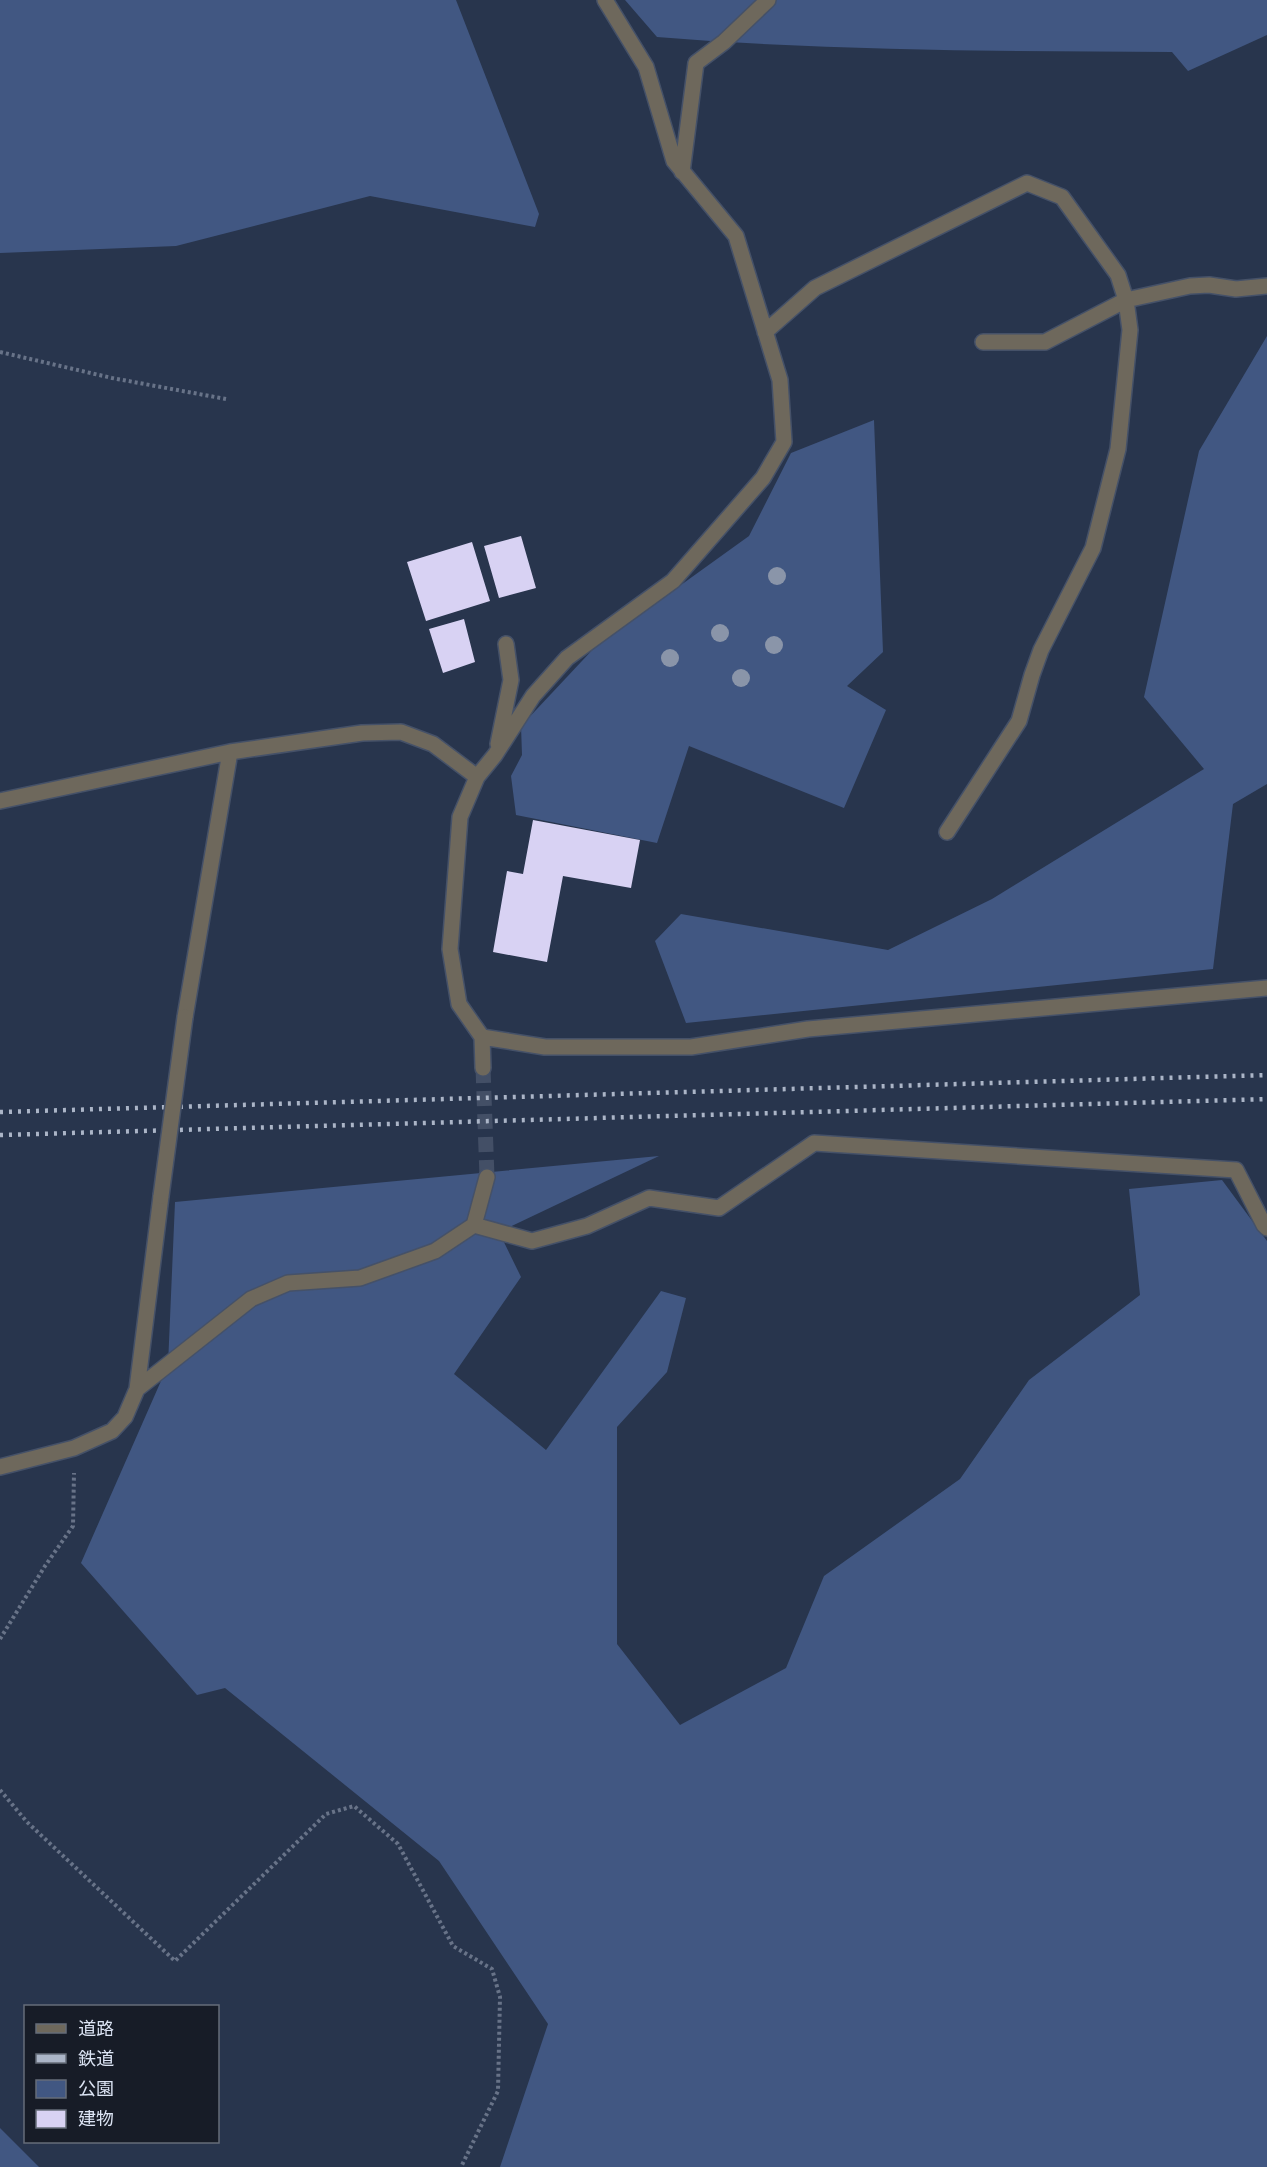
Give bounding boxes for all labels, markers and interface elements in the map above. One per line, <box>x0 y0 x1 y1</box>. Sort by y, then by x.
legend <box>24 2005 219 2143</box>
text: 道路 <box>78 2016 114 2041</box>
text: 鉄道 <box>78 2046 114 2071</box>
text: 公園 <box>78 2076 114 2101</box>
text: 建物 <box>78 2106 114 2131</box>

